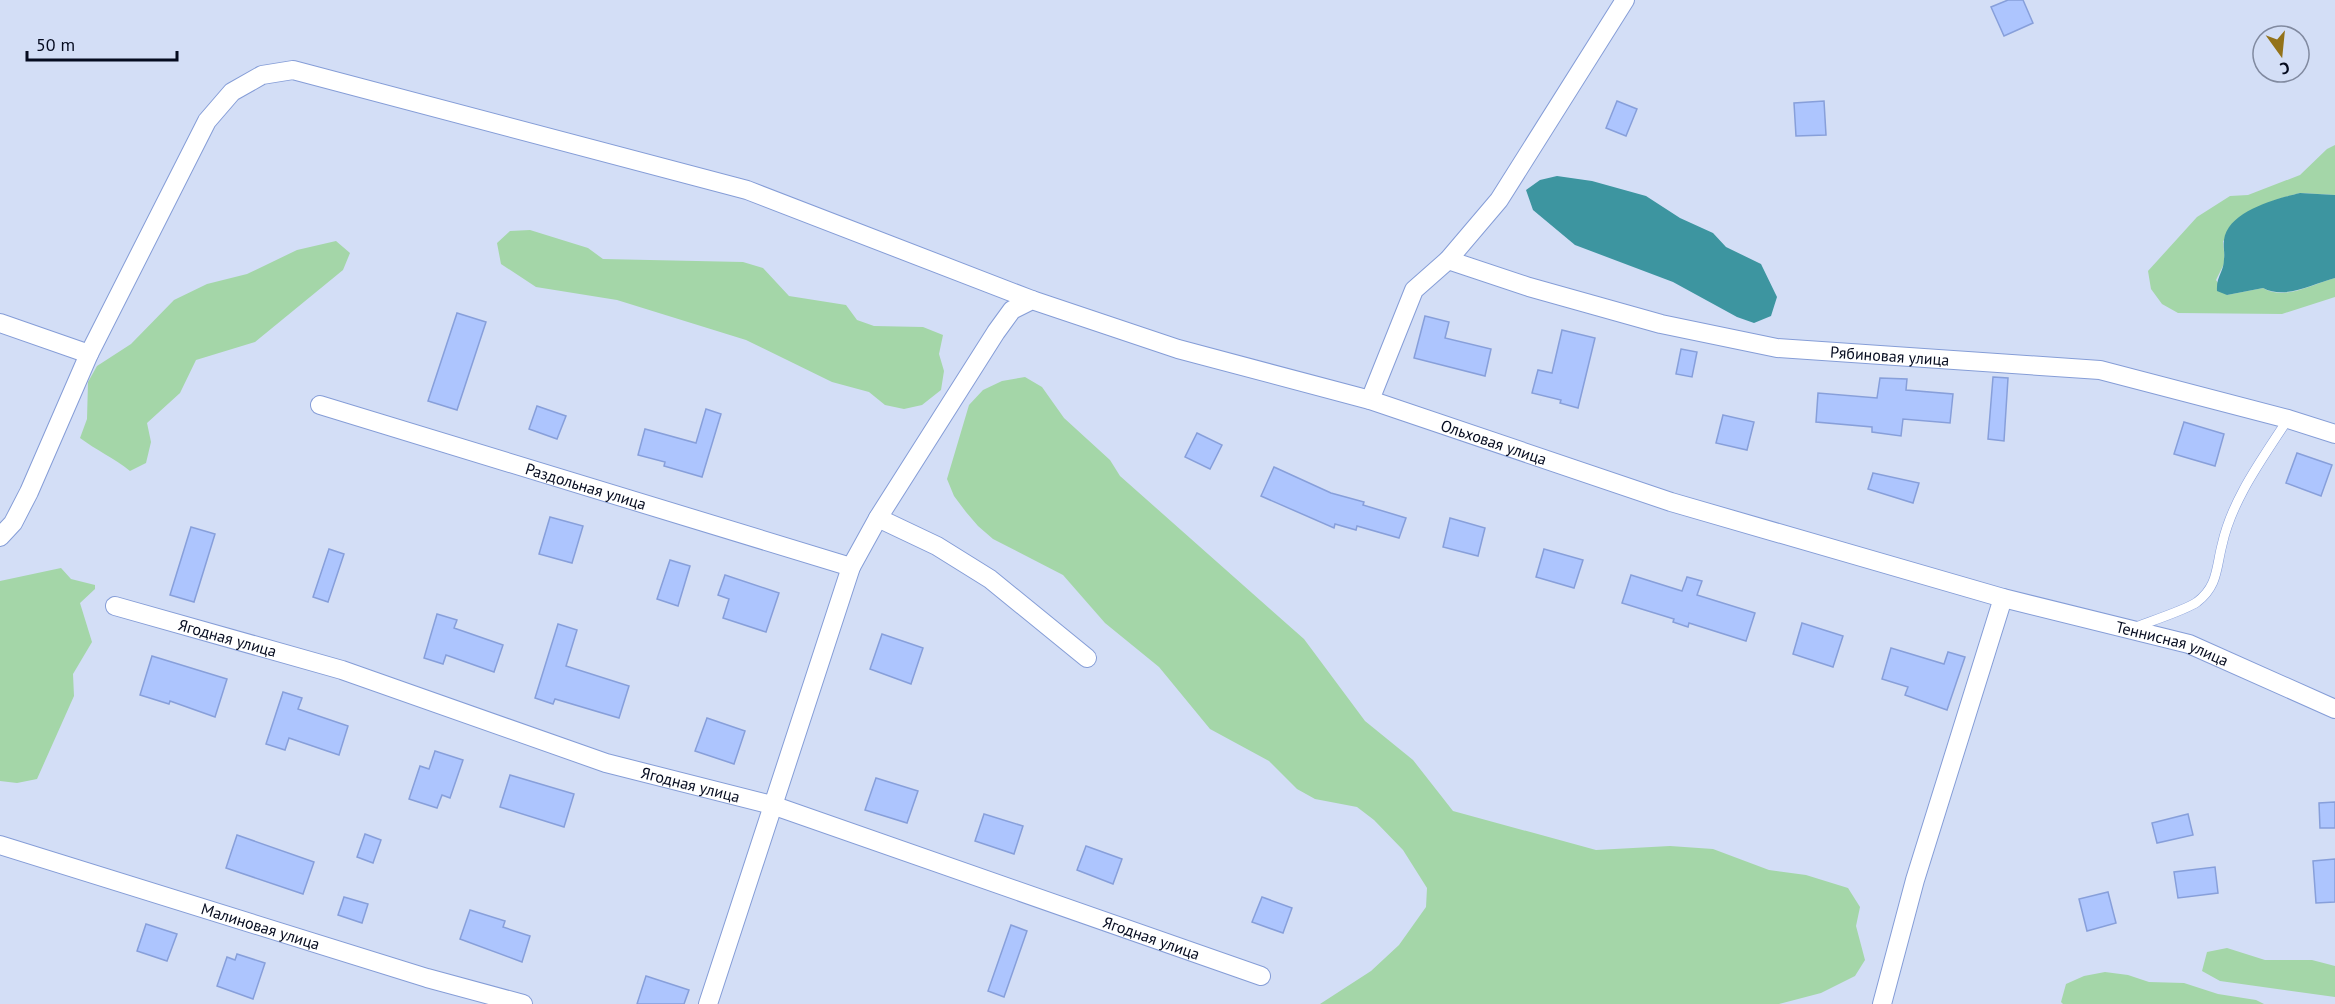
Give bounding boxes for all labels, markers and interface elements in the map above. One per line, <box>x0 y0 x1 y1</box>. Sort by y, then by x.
scale bar <box>27 24 177 62</box>
north arrow <box>2251 24 2311 84</box>
text: 50 m <box>36 33 75 56</box>
text: С <box>2278 58 2292 79</box>
street label: Рябиновая улица <box>1830 342 1950 370</box>
street label: Ольховая улица <box>1438 415 1549 469</box>
street label: Раздольная улица <box>523 458 649 514</box>
street label: Ягодная улица <box>176 614 279 661</box>
street label: Теннисная улица <box>2114 616 2232 670</box>
street label: Ягодная улица <box>639 762 742 806</box>
street label: Малиновая улица <box>199 898 322 954</box>
street label: Ягодная улица <box>1100 912 1203 964</box>

